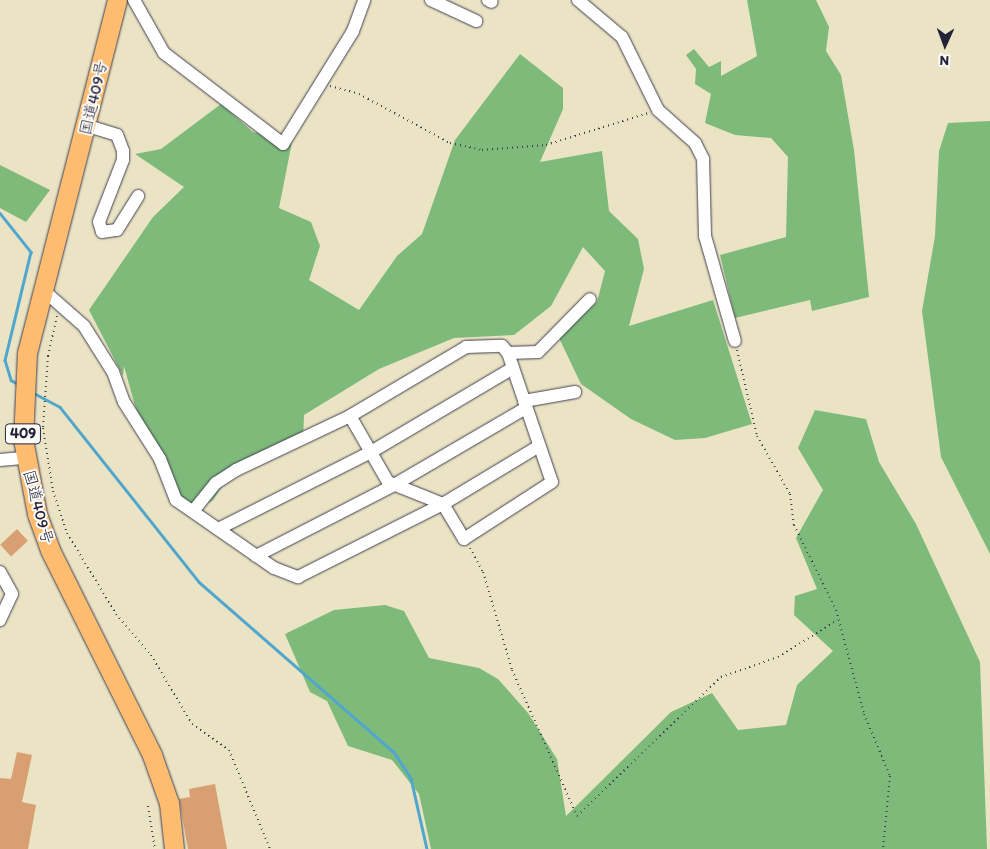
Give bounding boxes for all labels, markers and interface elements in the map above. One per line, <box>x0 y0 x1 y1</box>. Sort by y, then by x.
north arrow <box>920 20 970 70</box>
text: N <box>939 52 949 69</box>
street label: 国道409号 <box>76 59 112 137</box>
road number: 409 <box>4 422 42 446</box>
street label: 国道409号 <box>19 468 57 546</box>

